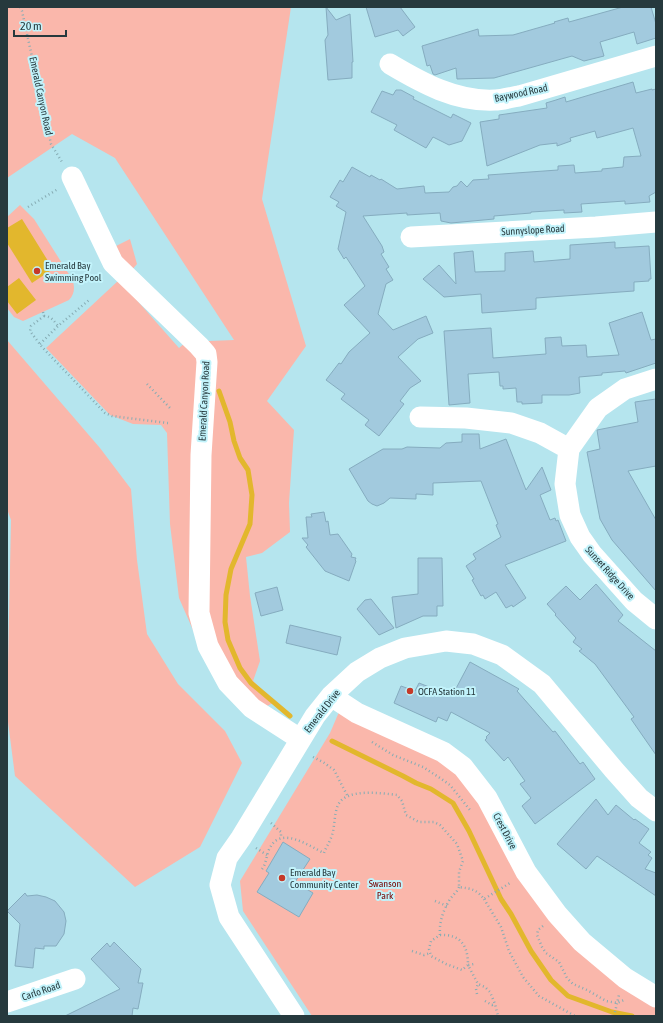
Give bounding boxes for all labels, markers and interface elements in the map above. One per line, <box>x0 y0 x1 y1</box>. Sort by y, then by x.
scale bar <box>14 12 66 38</box>
text: 20 m <box>20 19 42 33</box>
street label: Emerald Canyon Road <box>27 56 55 137</box>
street label: Baywood Road <box>493 82 549 104</box>
street label: Sunnyslope Road <box>501 223 565 237</box>
place label: Emerald Bay Swimming Pool <box>45 260 102 283</box>
marker: Emerald Bay Swimming Pool <box>32 266 42 276</box>
street label: Emerald Canyon Road <box>196 360 212 441</box>
street label: Sunset Ridge Drive <box>583 544 637 602</box>
marker: OCFA Station 11 <box>405 686 415 696</box>
place label: OCFA Station 11 <box>418 686 476 697</box>
street label: Emerald Drive <box>302 687 342 735</box>
street label: Crest Drive <box>491 811 519 851</box>
place label: Emerald Bay Community Center <box>290 867 359 890</box>
marker: Emerald Bay Community Center <box>277 873 287 883</box>
park label: Swanson Park <box>369 878 401 901</box>
street label: Carlo Road <box>20 979 62 1003</box>

